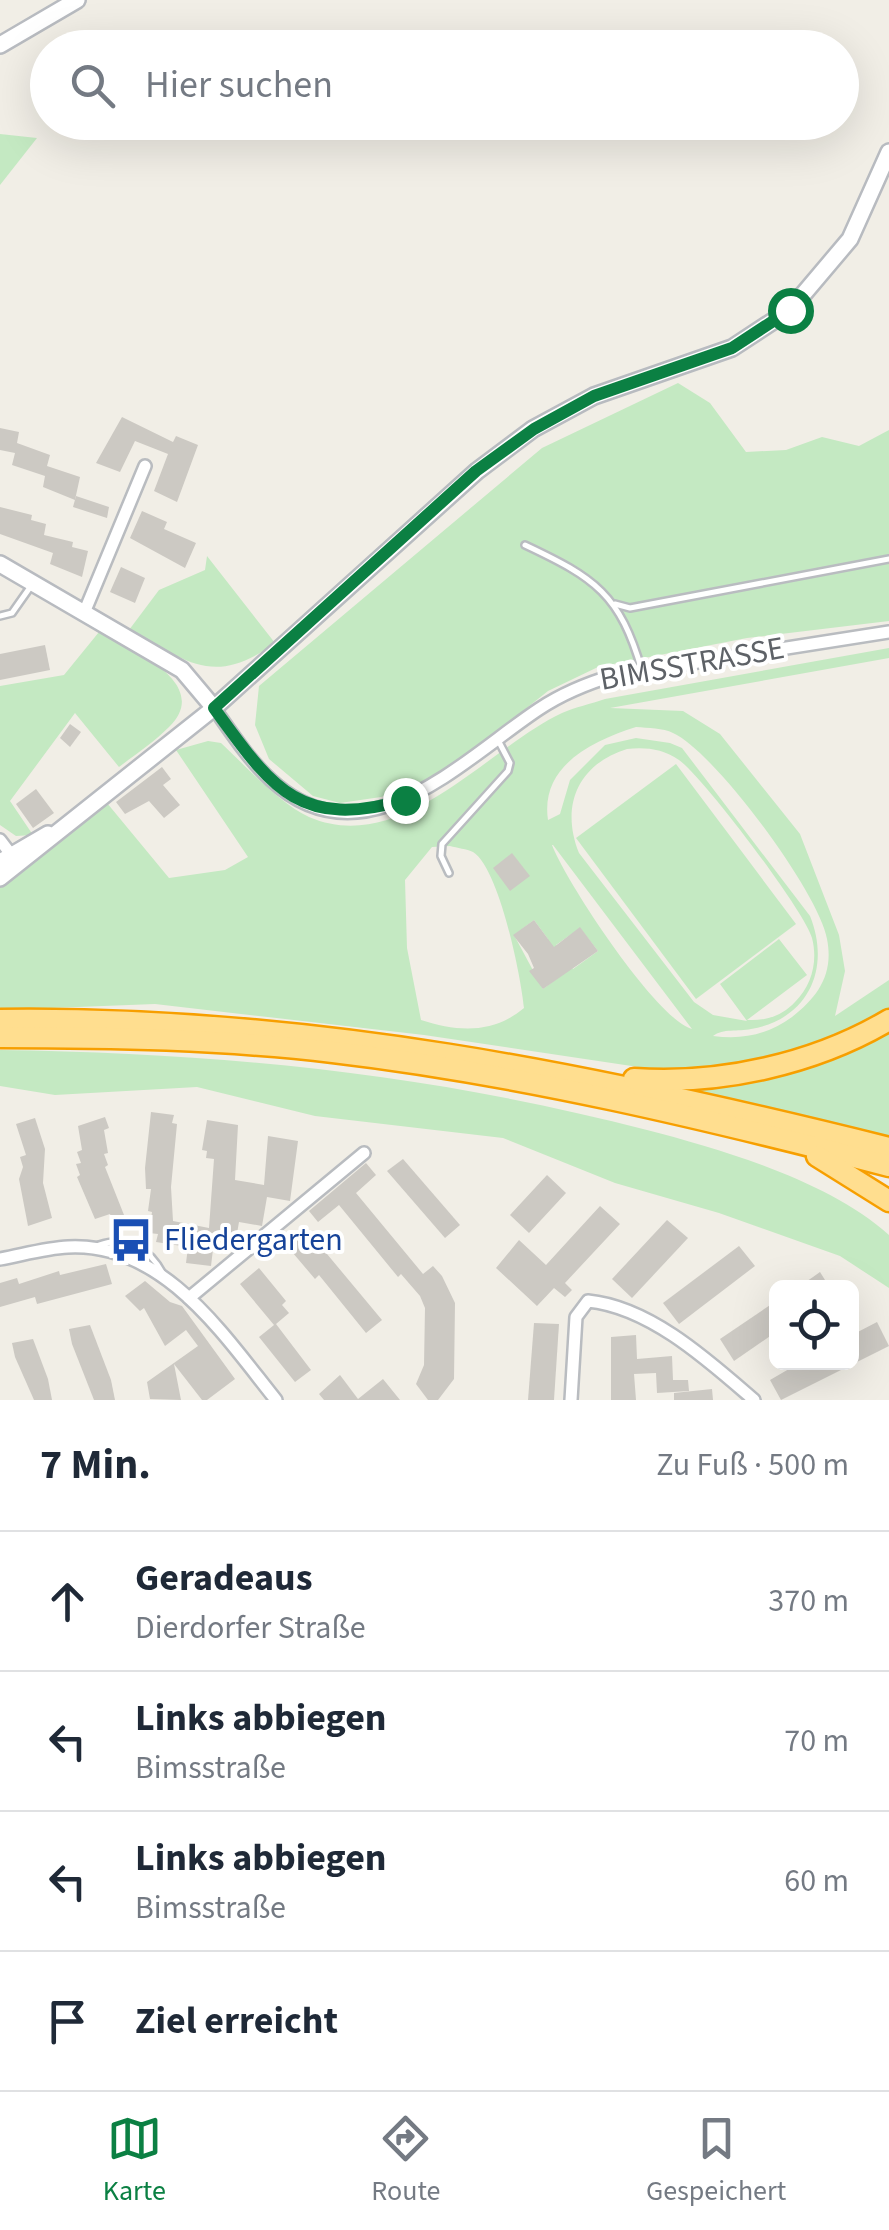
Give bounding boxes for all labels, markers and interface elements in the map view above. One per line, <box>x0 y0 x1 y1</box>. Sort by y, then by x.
search box <box>30 30 859 140</box>
icon: search <box>65 58 120 113</box>
text: Hier suchen <box>145 58 333 112</box>
route start <box>768 288 814 334</box>
street label: BIMSSTRASSE <box>596 625 788 703</box>
route end <box>383 778 429 824</box>
bus stop icon: Fliedergarten <box>107 1216 155 1264</box>
place label: Fliedergarten <box>164 1217 343 1263</box>
map controls <box>769 1280 859 1370</box>
button: locate <box>769 1280 859 1370</box>
text: 7 Min. <box>40 1435 151 1495</box>
text: Zu Fuß · 500 m <box>656 1442 849 1488</box>
text: Geradeaus <box>135 1551 313 1605</box>
icon: ahead <box>40 1574 95 1629</box>
text: 370 m <box>768 1578 849 1624</box>
text: Dierdorfer Straße <box>135 1605 366 1651</box>
text: Links abbiegen <box>135 1691 387 1745</box>
icon: left <box>40 1714 95 1769</box>
text: 70 m <box>784 1718 849 1764</box>
text: Bimsstraße <box>135 1745 286 1791</box>
text: Links abbiegen <box>135 1831 387 1885</box>
icon: left <box>40 1854 95 1909</box>
text: 60 m <box>784 1858 849 1904</box>
text: Bimsstraße <box>135 1885 286 1931</box>
icon: arrive <box>40 1994 95 2049</box>
text: Ziel erreicht <box>135 1994 338 2048</box>
tab: Karte <box>103 2111 166 2211</box>
tab: Route <box>371 2111 440 2211</box>
tab: Gespeichert <box>646 2111 786 2211</box>

